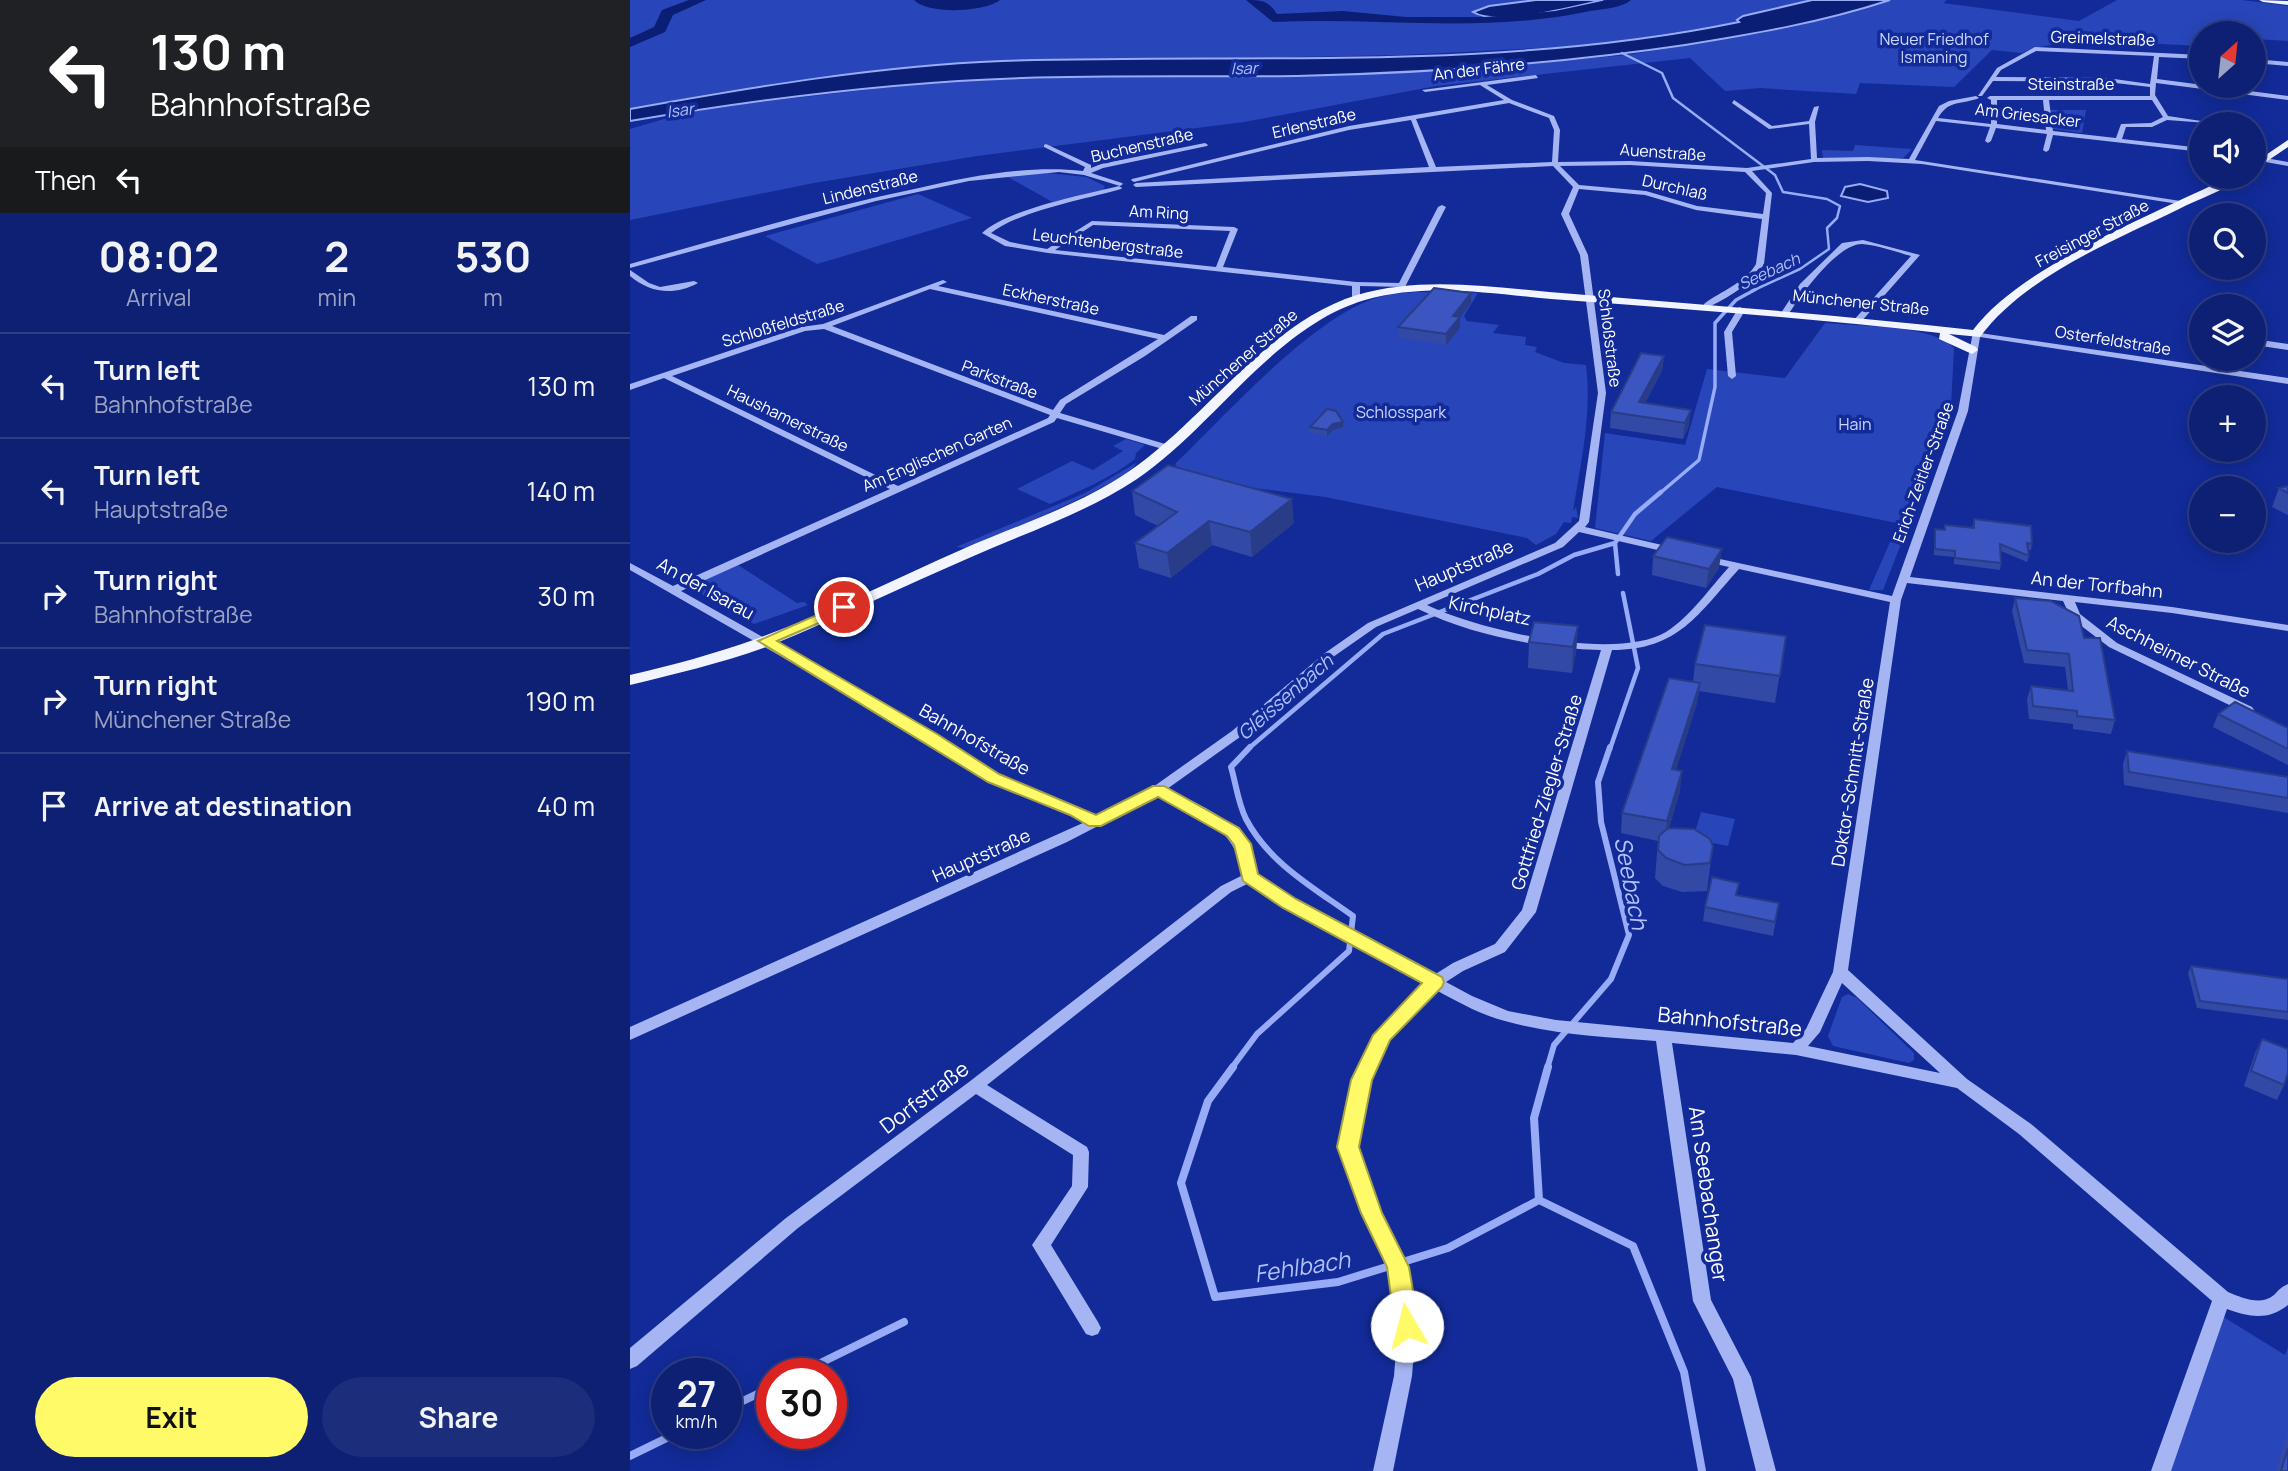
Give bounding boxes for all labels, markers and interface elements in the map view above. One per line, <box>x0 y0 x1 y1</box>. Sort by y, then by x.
text: 130 m <box>150 18 286 85</box>
north arrow <box>2189 21 2266 98</box>
map controls <box>2189 21 2266 553</box>
street label: Greimelstraße <box>2050 25 2156 51</box>
icon: left <box>35 28 126 119</box>
park label: Neuer Friedhof Ismaning <box>1879 28 1989 68</box>
street label: An der Fähre <box>1432 52 1526 86</box>
water label: Isar <box>1230 57 1260 79</box>
street label: Steinstraße <box>2028 73 2114 95</box>
text: Bahnhofstraße <box>150 82 371 126</box>
water label: Isar <box>665 97 697 123</box>
street label: Am Griesacker <box>1974 98 2082 132</box>
street label: Erlenstraße <box>1270 103 1358 143</box>
button: sound <box>2189 112 2266 189</box>
street label: Buchenstraße <box>1089 123 1195 167</box>
street label: Auenstraße <box>1619 138 1707 166</box>
icon: left <box>110 161 148 199</box>
text: Then <box>35 162 96 198</box>
street label: Lindenstraße <box>820 165 920 209</box>
street label: Durchlaß <box>1640 169 1710 205</box>
street label: Freisinger Straße <box>2031 194 2153 272</box>
street label: Am Ring <box>1129 199 1189 225</box>
button: search <box>2189 203 2266 280</box>
street label: Leuchtenbergstraße <box>1031 223 1185 263</box>
text: 08:02 <box>99 227 219 285</box>
text: 2 <box>324 227 349 285</box>
text: 530 <box>455 227 531 285</box>
water label: Seebach <box>1735 247 1804 295</box>
street label: Eckherstraße <box>1001 278 1101 320</box>
text: Arrival <box>126 281 192 313</box>
text: min <box>318 281 356 313</box>
text: m <box>483 281 503 313</box>
street label: Münchener Straße <box>1792 284 1930 320</box>
street label: Schloßstraße <box>1593 287 1627 389</box>
street label: Schloßfeldstraße <box>719 294 847 352</box>
button: layers <box>2189 294 2266 371</box>
street label: Münchener Straße <box>1184 304 1302 410</box>
street label: Osterfeldstraße <box>2053 320 2173 360</box>
text: Turn left <box>94 352 201 388</box>
street label: Parkstraße <box>959 354 1041 404</box>
icon: left <box>35 367 73 405</box>
text: 130 m <box>527 368 595 404</box>
street label: Haushamerstraße <box>724 379 852 457</box>
button: + <box>2189 385 2266 462</box>
text: Bahnhofstraße <box>94 388 253 420</box>
street label: Erich-Zeitler-Straße <box>1887 399 1959 545</box>
park label: Schlosspark <box>1356 401 1447 423</box>
street label: Am Englischen Garten <box>859 411 1015 497</box>
park label: Hain <box>1838 413 1872 435</box>
text: Turn left <box>94 457 201 493</box>
icon: left <box>35 472 73 510</box>
text: 140 m <box>526 473 595 509</box>
button: − <box>2189 476 2266 553</box>
text: Hauptstraße <box>94 493 228 525</box>
street label: Hauptstraße <box>1411 533 1517 597</box>
street label: An der Isarau <box>653 551 759 625</box>
text: Turn right <box>94 562 218 598</box>
street label: An der Torfbahn <box>2030 565 2164 603</box>
icon: right <box>35 577 73 615</box>
pin <box>814 577 874 637</box>
text: 30 m <box>538 578 595 614</box>
icon: arrive <box>825 588 863 626</box>
street label: Kirchplatz <box>1447 590 1533 630</box>
text: Bahnhofstraße <box>94 598 253 630</box>
street label: Aschheimer Straße <box>2103 609 2255 703</box>
water label: Gleissenbach <box>1232 648 1339 746</box>
text: Turn right <box>94 667 218 703</box>
street label: Doktor-Schmitt-Straße <box>1825 676 1879 868</box>
icon: right <box>35 682 73 720</box>
text: 190 m <box>526 683 595 719</box>
street label: Gottfried-Ziegler-Straße <box>1505 691 1587 893</box>
street label: Bahnhofstraße <box>915 698 1035 780</box>
text: Münchener Straße <box>94 703 291 735</box>
icon: arrive <box>35 787 73 825</box>
text: Arrive at destination <box>94 788 352 824</box>
text: 40 m <box>537 788 595 824</box>
street label: Hauptstraße <box>928 823 1034 887</box>
water label: Seebach <box>1607 834 1657 933</box>
street label: Bahnhofstraße <box>1656 1000 1804 1042</box>
street label: Dorfstraße <box>874 1054 974 1140</box>
street label: Am Seebachanger <box>1683 1104 1735 1284</box>
water label: Fehlbach <box>1252 1242 1353 1289</box>
position arrow <box>1370 1289 1444 1363</box>
speed limit sign: 30 <box>756 1358 847 1449</box>
text: 27 <box>677 1370 716 1418</box>
button: Exit <box>35 1377 308 1457</box>
button: Share <box>322 1377 595 1457</box>
text: km/h <box>676 1409 717 1433</box>

